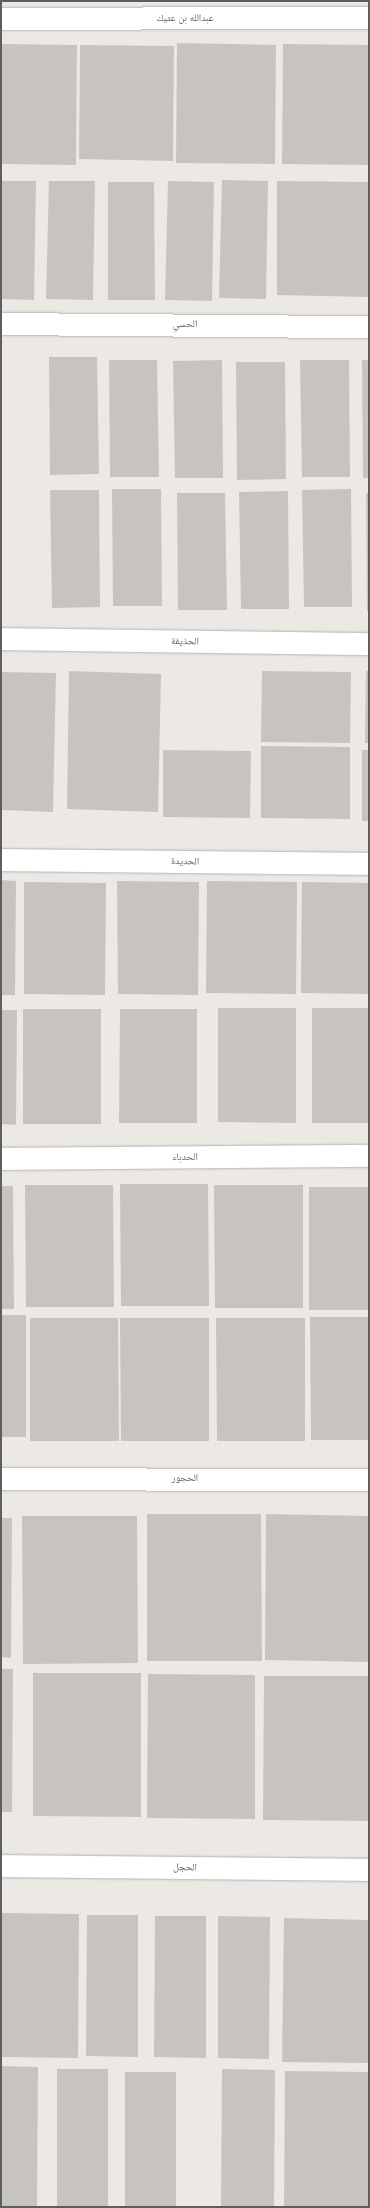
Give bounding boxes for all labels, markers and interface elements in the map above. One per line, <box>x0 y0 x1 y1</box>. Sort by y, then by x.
street label: عبدالله بن عتيك <box>156 13 214 25</box>
street label: الحسي <box>173 319 197 331</box>
street label: الحذيفة <box>171 636 199 648</box>
street label: الحديدة <box>171 856 199 868</box>
street label: الحدباء <box>172 1152 198 1164</box>
street label: الحجور <box>172 1473 198 1485</box>
street label: الحجل <box>173 1862 197 1874</box>

